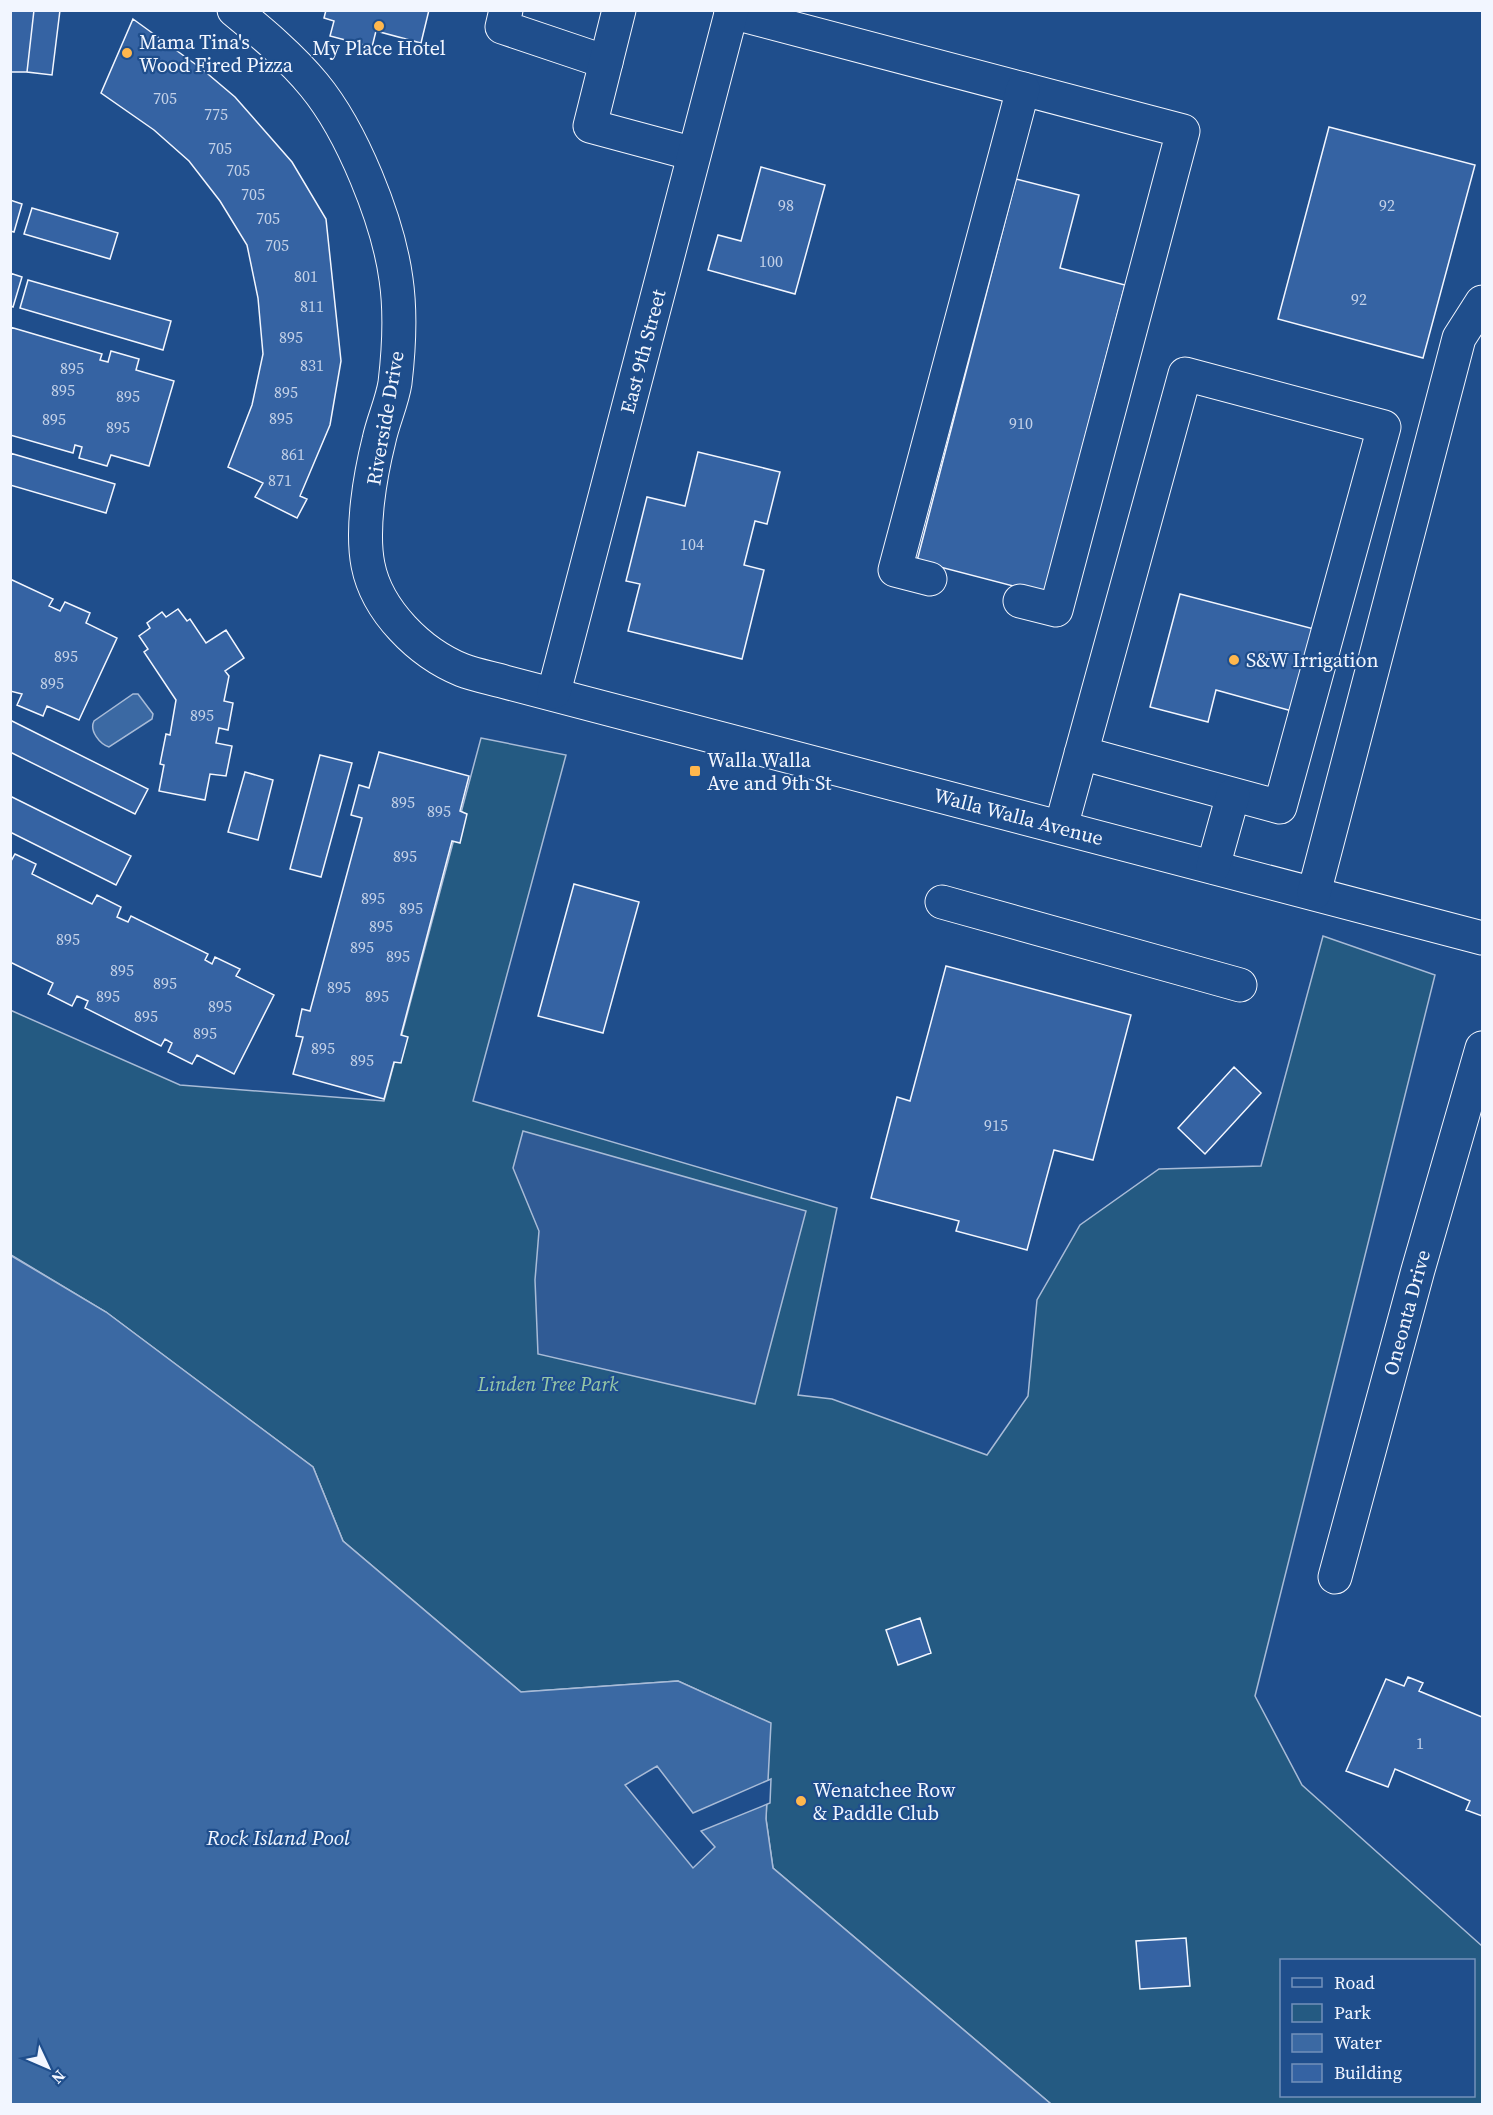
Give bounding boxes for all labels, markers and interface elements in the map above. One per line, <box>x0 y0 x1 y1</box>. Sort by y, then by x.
marker: My Place Hotel <box>372 19 386 33</box>
place label: Mama Tina's Wood Fired Pizza <box>139 28 294 79</box>
place label: My Place Hotel <box>312 34 446 62</box>
marker: Mama Tina's Wood Fired Pizza <box>120 46 134 60</box>
house number: 705 <box>153 87 177 109</box>
house number: 775 <box>204 103 228 125</box>
house number: 705 <box>208 137 232 159</box>
house number: 705 <box>226 159 250 181</box>
house number: 705 <box>241 183 265 205</box>
house number: 98 <box>778 194 794 216</box>
house number: 92 <box>1379 194 1395 216</box>
house number: 705 <box>256 207 280 229</box>
house number: 705 <box>265 234 289 256</box>
house number: 100 <box>759 250 783 272</box>
house number: 801 <box>294 265 318 287</box>
street label: East 9th Street <box>613 286 673 416</box>
house number: 92 <box>1351 288 1367 310</box>
house number: 811 <box>300 295 324 317</box>
house number: 895 <box>279 326 303 348</box>
street label: Riverside Drive <box>359 349 411 487</box>
house number: 831 <box>300 354 324 376</box>
house number: 895 <box>60 357 84 379</box>
house number: 895 <box>51 379 75 401</box>
house number: 895 <box>274 381 298 403</box>
house number: 895 <box>116 385 140 407</box>
house number: 895 <box>269 407 293 429</box>
house number: 895 <box>42 408 66 430</box>
house number: 910 <box>1009 412 1033 434</box>
house number: 895 <box>106 416 130 438</box>
house number: 861 <box>281 443 305 465</box>
house number: 871 <box>268 469 292 491</box>
house number: 104 <box>680 533 704 555</box>
house number: 895 <box>54 645 78 667</box>
place label: S&W Irrigation <box>1246 646 1379 674</box>
marker: S&W Irrigation <box>1227 653 1241 667</box>
house number: 895 <box>40 672 64 694</box>
house number: 895 <box>190 704 214 726</box>
place label: Walla Walla Ave and 9th St <box>707 746 832 797</box>
marker: Walla Walla Ave and 9th St <box>688 764 702 778</box>
street label: Walla Walla Avenue <box>931 781 1106 852</box>
house number: 895 <box>391 791 415 813</box>
house number: 895 <box>427 800 451 822</box>
house number: 895 <box>393 845 417 867</box>
house number: 895 <box>361 887 385 909</box>
house number: 895 <box>399 897 423 919</box>
house number: 895 <box>369 915 393 937</box>
house number: 895 <box>56 928 80 950</box>
house number: 895 <box>350 936 374 958</box>
house number: 895 <box>386 945 410 967</box>
house number: 895 <box>110 959 134 981</box>
house number: 895 <box>153 972 177 994</box>
house number: 895 <box>327 976 351 998</box>
house number: 895 <box>96 985 120 1007</box>
house number: 895 <box>365 985 389 1007</box>
house number: 895 <box>208 995 232 1017</box>
house number: 895 <box>134 1005 158 1027</box>
house number: 895 <box>193 1022 217 1044</box>
house number: 895 <box>311 1037 335 1059</box>
house number: 895 <box>350 1049 374 1071</box>
house number: 915 <box>984 1114 1008 1136</box>
street label: Oneonta Drive <box>1376 1246 1437 1378</box>
park label: Linden Tree Park <box>477 1370 619 1398</box>
house number: 1 <box>1416 1732 1424 1754</box>
place label: Wenatchee Row & Paddle Club <box>813 1776 956 1827</box>
marker: Wenatchee Row & Paddle Club <box>794 1794 808 1808</box>
water label: Rock Island Pool <box>205 1823 350 1852</box>
legend <box>1280 1959 1475 2097</box>
text: Road <box>1334 1970 1375 1995</box>
text: Park <box>1334 2000 1371 2025</box>
text: Water <box>1334 2030 1382 2055</box>
north arrow <box>18 2037 78 2097</box>
text: Building <box>1334 2060 1402 2085</box>
text: N <box>47 2066 71 2090</box>

